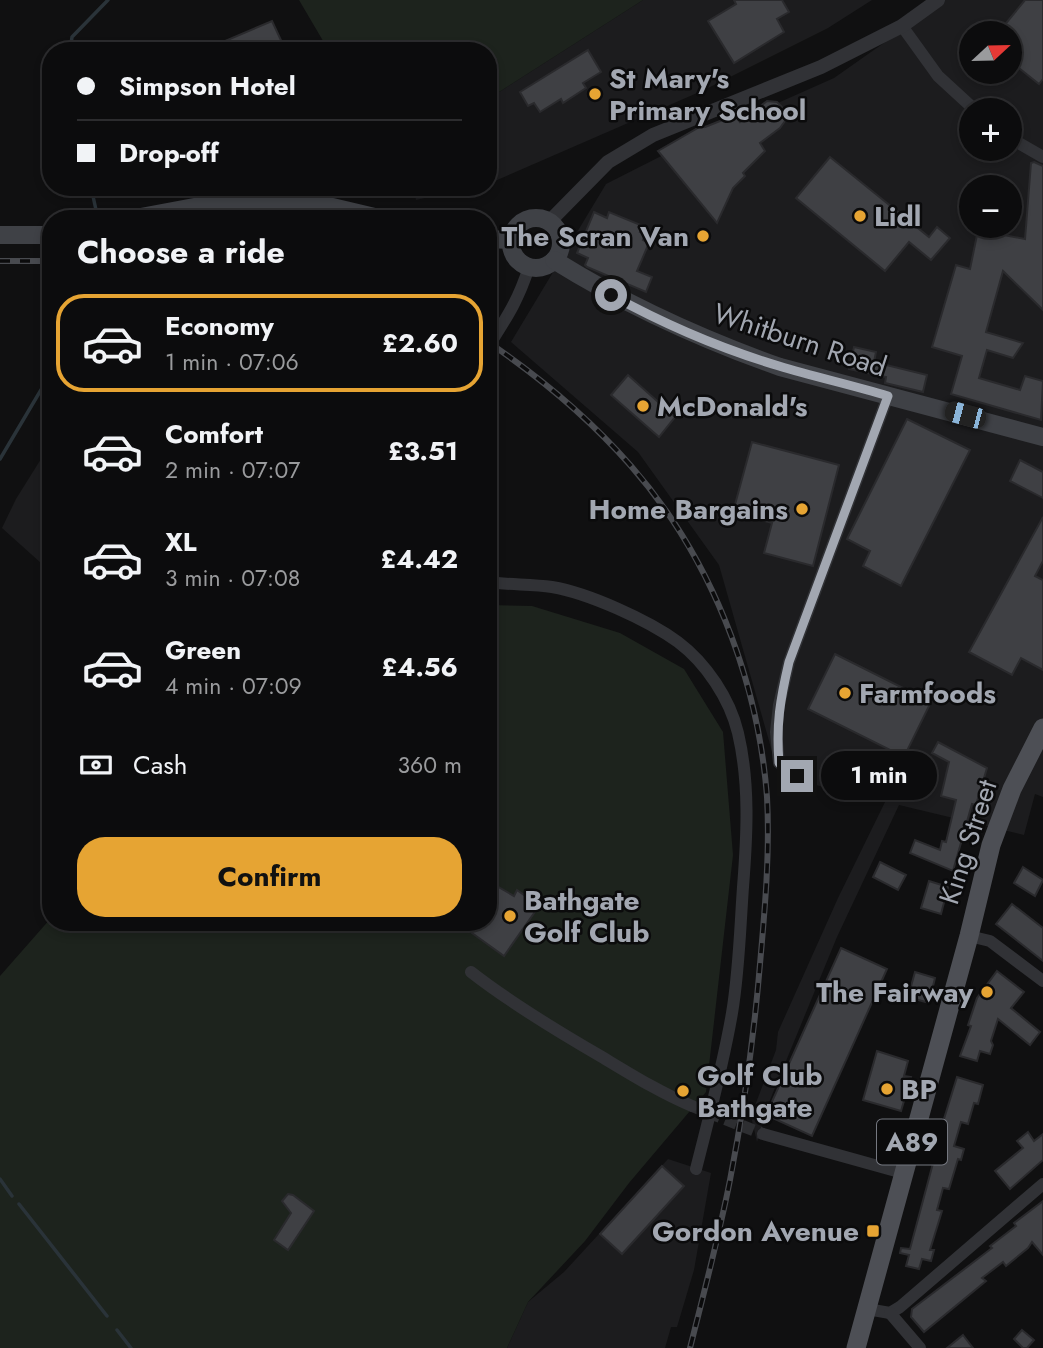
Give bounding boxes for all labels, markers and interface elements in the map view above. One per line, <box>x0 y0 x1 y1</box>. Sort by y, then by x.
north arrow <box>959 21 1022 84</box>
map controls <box>959 21 1022 238</box>
place label: St Mary's Primary School <box>609 58 806 131</box>
text: Simpson Hotel <box>119 67 296 105</box>
marker: St Mary's Primary School <box>587 86 603 102</box>
button: + <box>959 98 1022 161</box>
text: Drop-off <box>119 134 219 172</box>
button: − <box>959 175 1022 238</box>
place label: Lidl <box>874 196 921 237</box>
marker: Lidl <box>852 208 868 224</box>
place label: The Scran Van <box>502 216 689 257</box>
marker: The Scran Van <box>695 228 711 244</box>
text: Choose a ride <box>77 229 285 275</box>
route start <box>595 279 627 311</box>
street label: Whitburn Road <box>708 293 892 387</box>
text: Economy <box>165 307 274 345</box>
icon: car <box>81 312 144 375</box>
text: £2.60 <box>382 324 458 362</box>
text: 1 min · 07:06 <box>165 345 299 379</box>
place label: McDonald's <box>657 386 808 427</box>
marker: McDonald's <box>635 398 651 414</box>
car <box>942 399 989 431</box>
text: Comfort <box>165 415 263 453</box>
icon: car <box>81 420 144 483</box>
text: £3.51 <box>388 432 458 470</box>
text: 2 min · 07:07 <box>165 453 300 487</box>
place label: Home Bargains <box>589 489 788 530</box>
marker: Home Bargains <box>794 501 810 517</box>
text: XL <box>165 523 197 561</box>
icon: car <box>81 528 144 591</box>
text: £4.42 <box>380 540 458 578</box>
text: 3 min · 07:08 <box>165 561 300 595</box>
text: Green <box>165 631 241 669</box>
icon: car <box>81 636 144 699</box>
text: £4.56 <box>381 648 458 686</box>
text: 4 min · 07:09 <box>165 669 302 703</box>
place label: Farmfoods <box>859 673 996 714</box>
marker: Farmfoods <box>837 685 853 701</box>
icon: cash <box>77 746 115 784</box>
text: Cash <box>133 746 187 784</box>
text: 360 m <box>398 748 462 782</box>
callout: 1 min <box>822 752 937 800</box>
text: 1 min <box>850 758 908 792</box>
route end <box>781 760 813 792</box>
street label: King Street <box>929 774 1008 910</box>
button: Confirm <box>77 837 462 917</box>
place label: Bathgate Golf Club <box>524 880 649 953</box>
marker: Bathgate Golf Club <box>502 908 518 924</box>
place label: The Fairway <box>816 972 973 1013</box>
marker: The Fairway <box>979 984 995 1000</box>
place label: Golf Club Bathgate <box>697 1055 822 1128</box>
place label: BP <box>901 1069 937 1110</box>
marker: BP <box>879 1081 895 1097</box>
marker: Golf Club Bathgate <box>675 1083 691 1099</box>
road number: A89 <box>877 1120 947 1164</box>
place label: Gordon Avenue <box>652 1211 859 1252</box>
marker: Gordon Avenue <box>865 1223 881 1239</box>

